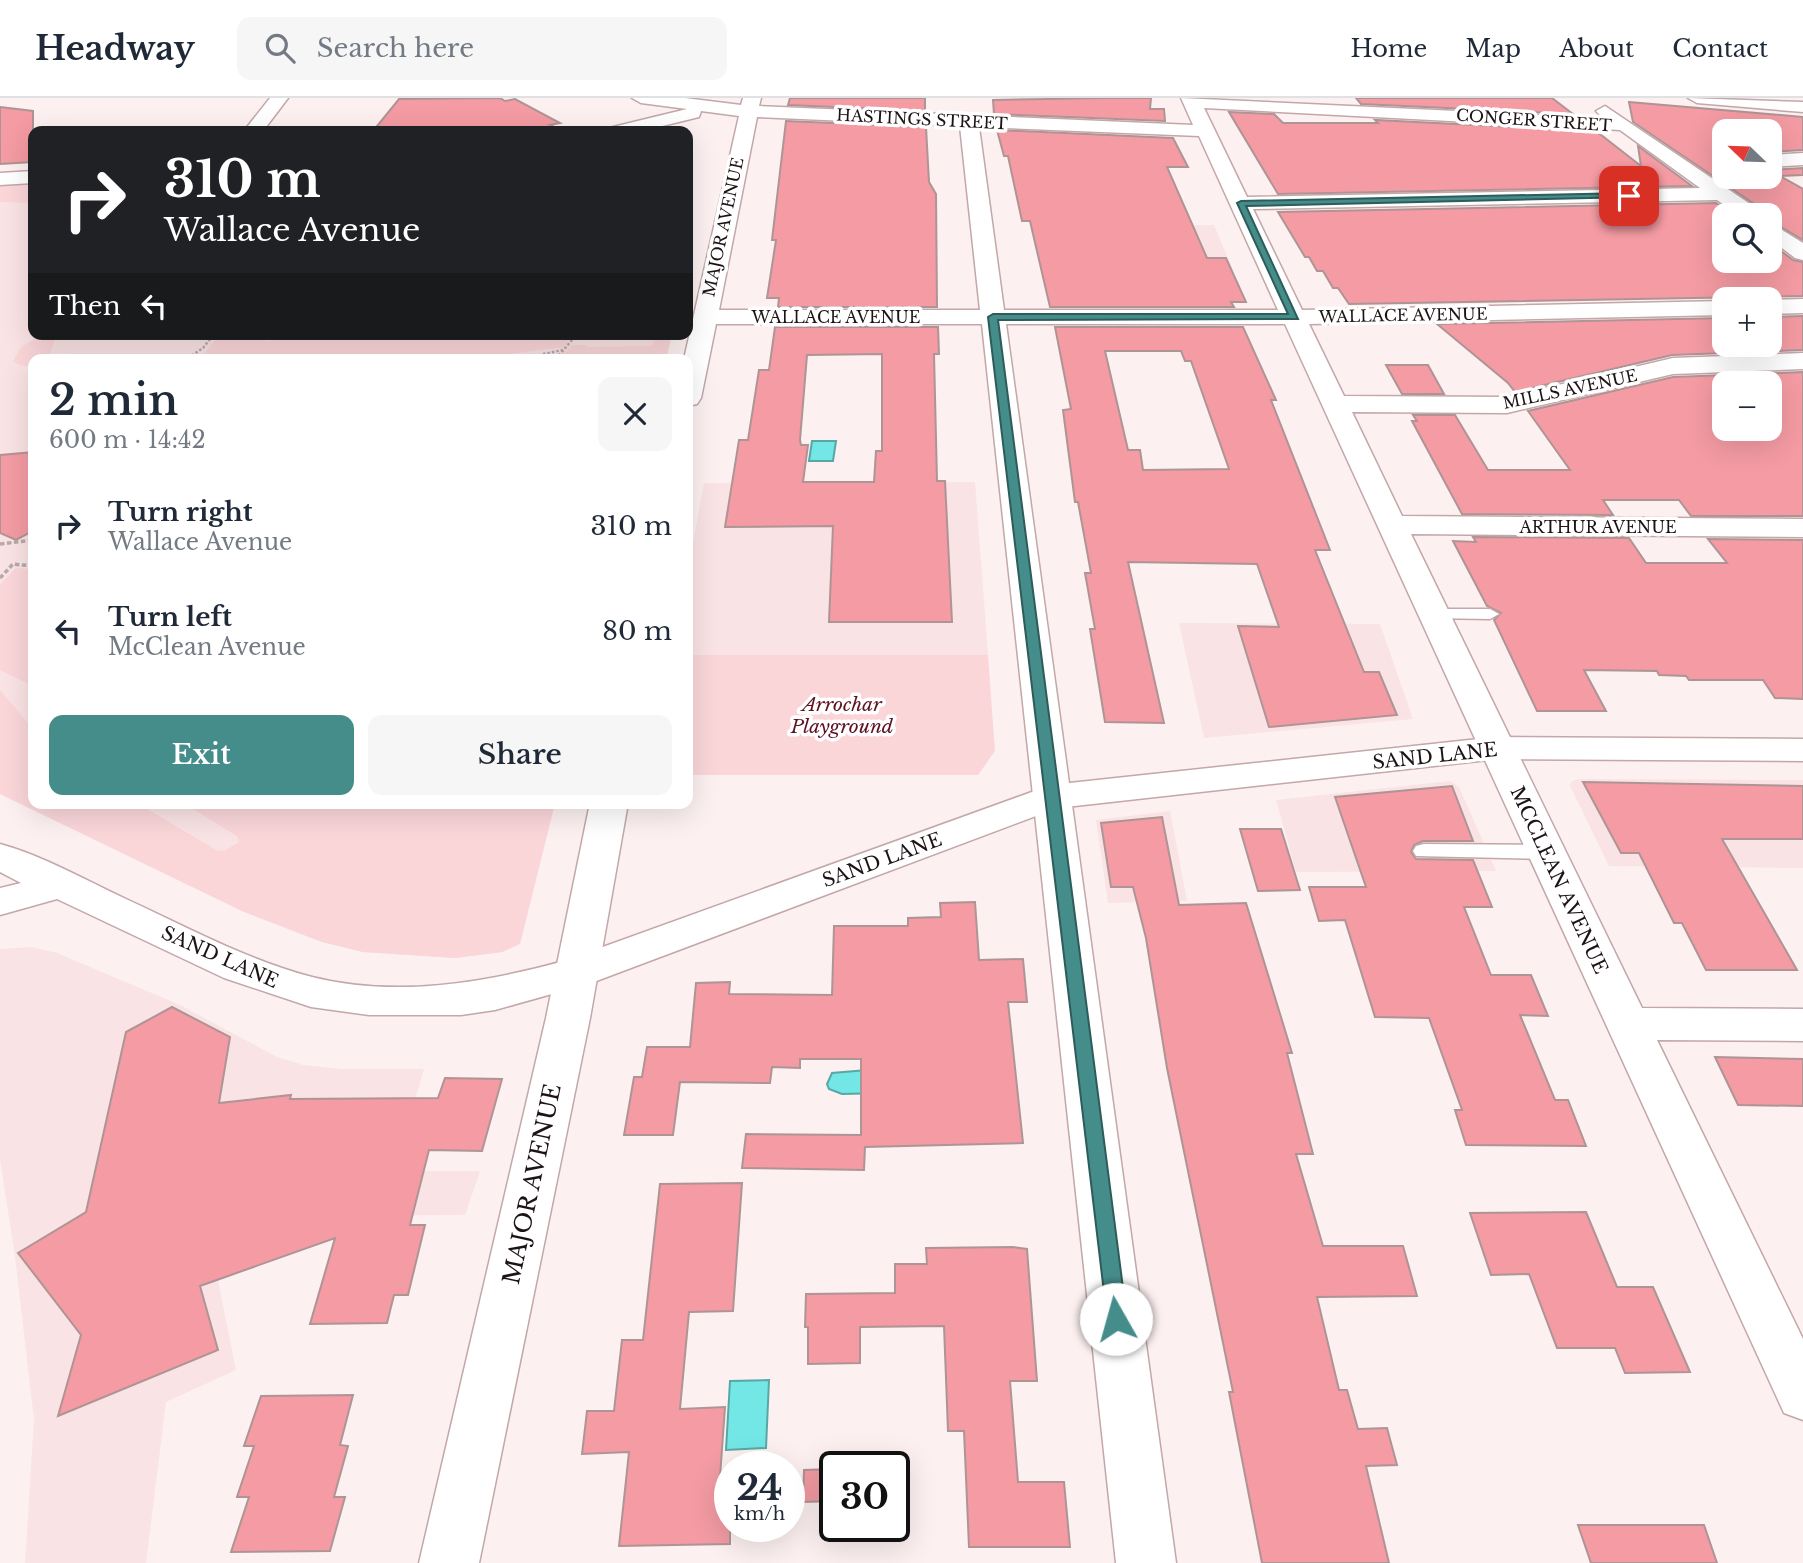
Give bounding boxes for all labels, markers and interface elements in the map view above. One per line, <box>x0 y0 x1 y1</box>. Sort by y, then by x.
search box <box>237 17 727 80</box>
text: Headway <box>35 28 195 69</box>
icon: search <box>261 29 299 67</box>
text: Search here <box>317 32 474 64</box>
text: Home <box>1351 34 1427 63</box>
text: Map <box>1465 34 1521 63</box>
text: About <box>1559 34 1634 63</box>
text: Contact <box>1672 34 1768 63</box>
street label: HASTINGS STREET <box>836 105 1008 133</box>
street label: CONGER STREET <box>1456 105 1613 135</box>
north arrow <box>1712 119 1782 189</box>
map controls <box>1712 119 1782 441</box>
text: 310 m <box>164 149 321 210</box>
icon: right <box>49 154 140 245</box>
street label: MAJOR AVENUE <box>698 156 748 298</box>
pin <box>1599 166 1659 226</box>
icon: arrive <box>1610 177 1648 215</box>
button: search <box>1712 203 1782 273</box>
text: Wallace Avenue <box>164 210 420 250</box>
icon: left <box>135 287 173 325</box>
button: + <box>1712 287 1782 357</box>
text: Then <box>49 290 121 322</box>
street label: WALLACE AVENUE <box>1317 304 1488 326</box>
street label: WALLACE AVENUE <box>751 307 920 327</box>
street label: MILLS AVENUE <box>1501 365 1639 413</box>
button: − <box>1712 371 1782 441</box>
text: 2 min <box>49 374 178 426</box>
button: close <box>598 377 672 451</box>
text: 600 m · 14:42 <box>49 426 206 454</box>
text: Turn right <box>108 496 253 528</box>
icon: right <box>49 507 87 545</box>
text: 310 m <box>590 510 672 542</box>
street label: ARTHUR AVENUE <box>1518 517 1677 537</box>
text: Wallace Avenue <box>108 528 292 556</box>
text: Turn left <box>108 601 232 633</box>
icon: left <box>49 612 87 650</box>
text: 80 m <box>602 615 672 647</box>
text: McClean Avenue <box>108 633 306 661</box>
park label: Arrochar Playground <box>790 693 894 738</box>
button: Exit <box>49 715 354 795</box>
button: Share <box>368 715 672 795</box>
street label: SAND LANE <box>1371 738 1499 774</box>
street label: MCCLEAN AVENUE <box>1505 783 1613 977</box>
street label: SAND LANE <box>819 828 945 892</box>
street label: SAND LANE <box>158 921 282 993</box>
street label: MAJOR AVENUE <box>497 1081 567 1287</box>
position arrow <box>1079 1282 1153 1356</box>
speed limit sign: 30 <box>819 1451 910 1542</box>
text: 24 <box>736 1466 783 1509</box>
text: km/h <box>734 1503 785 1525</box>

